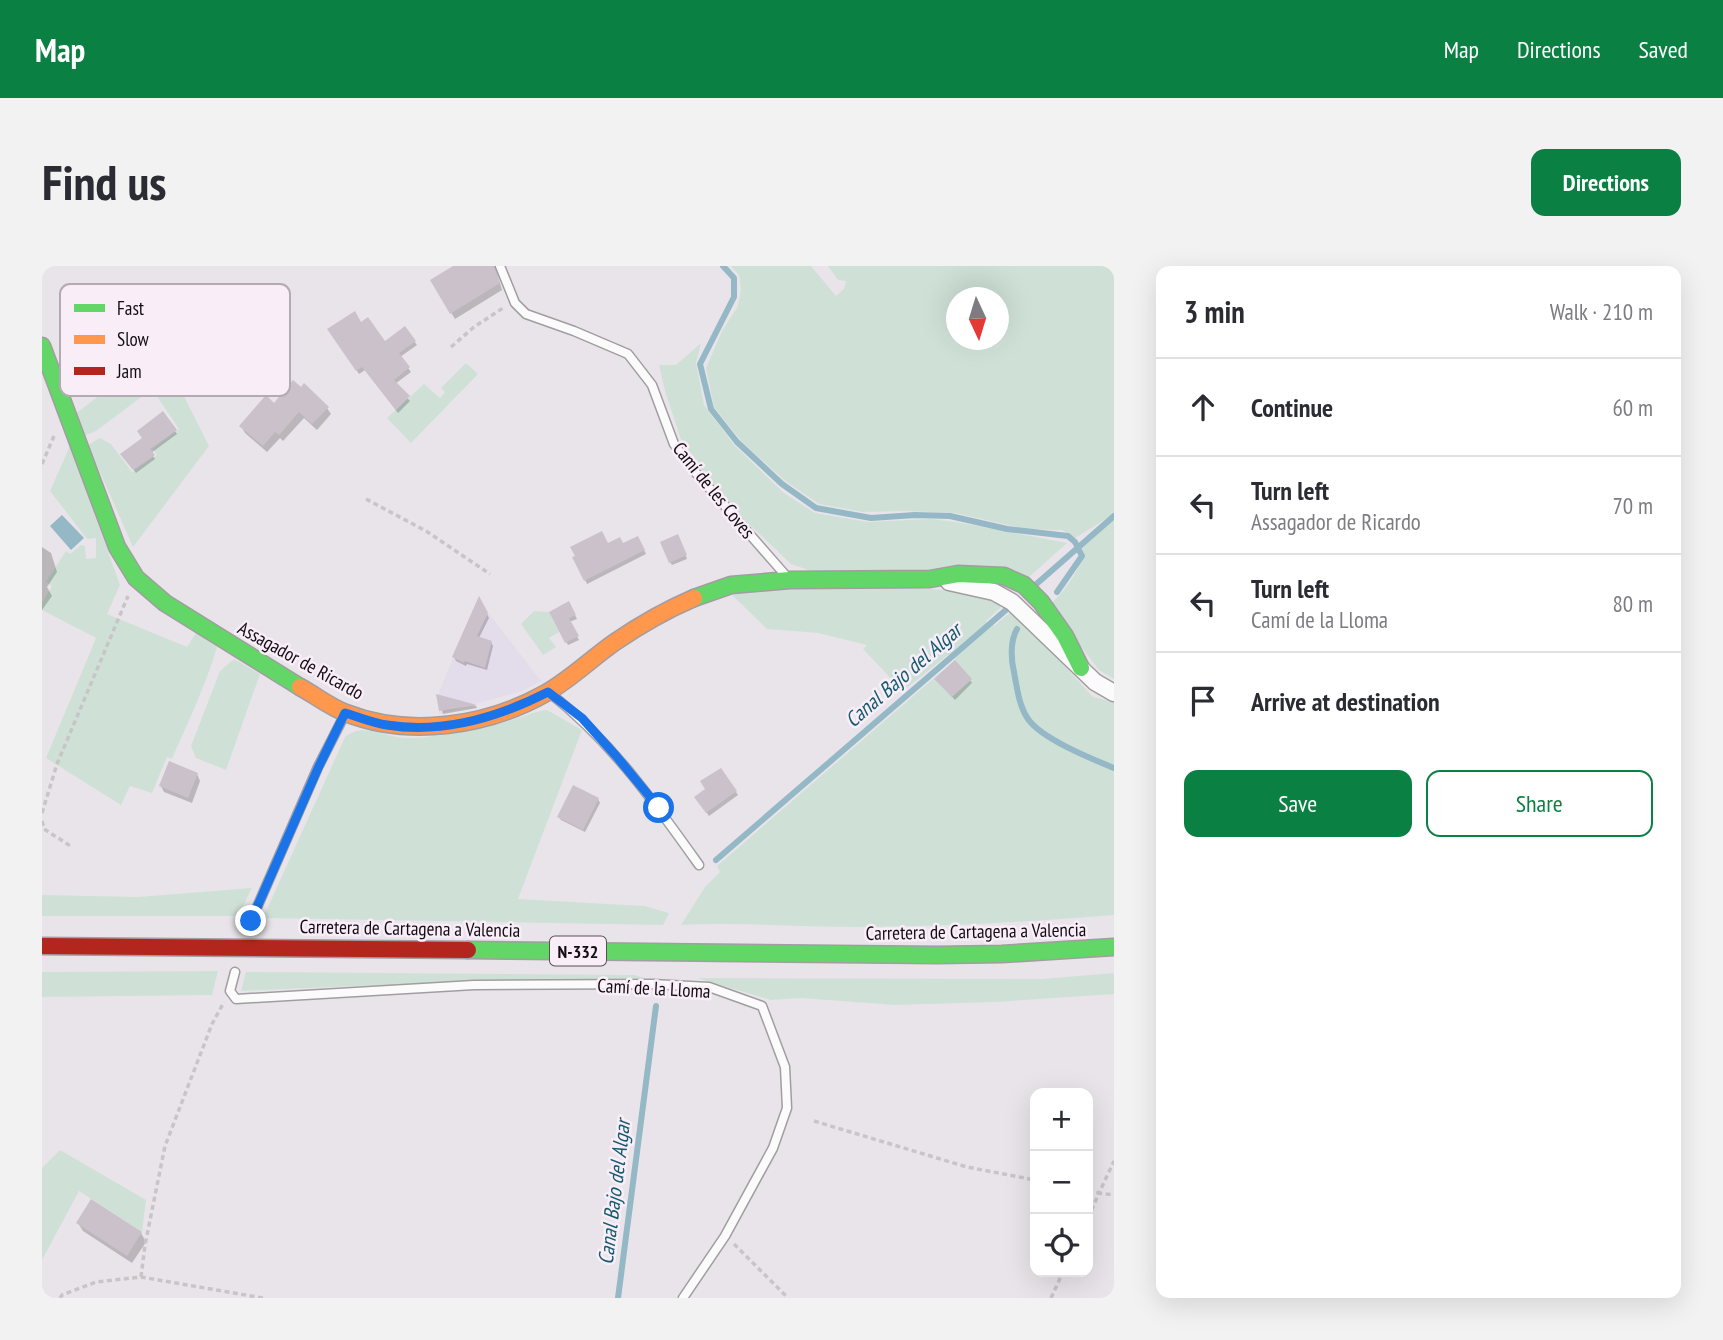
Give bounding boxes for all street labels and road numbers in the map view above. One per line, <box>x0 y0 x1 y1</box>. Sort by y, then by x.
street label: Camí de les Coves <box>668 437 760 543</box>
street label: Assagador de Ricardo <box>234 616 368 704</box>
street label: Carretera de Cartagena a Valencia <box>299 914 521 942</box>
street label: Carretera de Cartagena a Valencia <box>865 917 1087 945</box>
road number: N-332 <box>550 936 606 966</box>
street label: Camí de la Lloma <box>597 973 711 1003</box>

